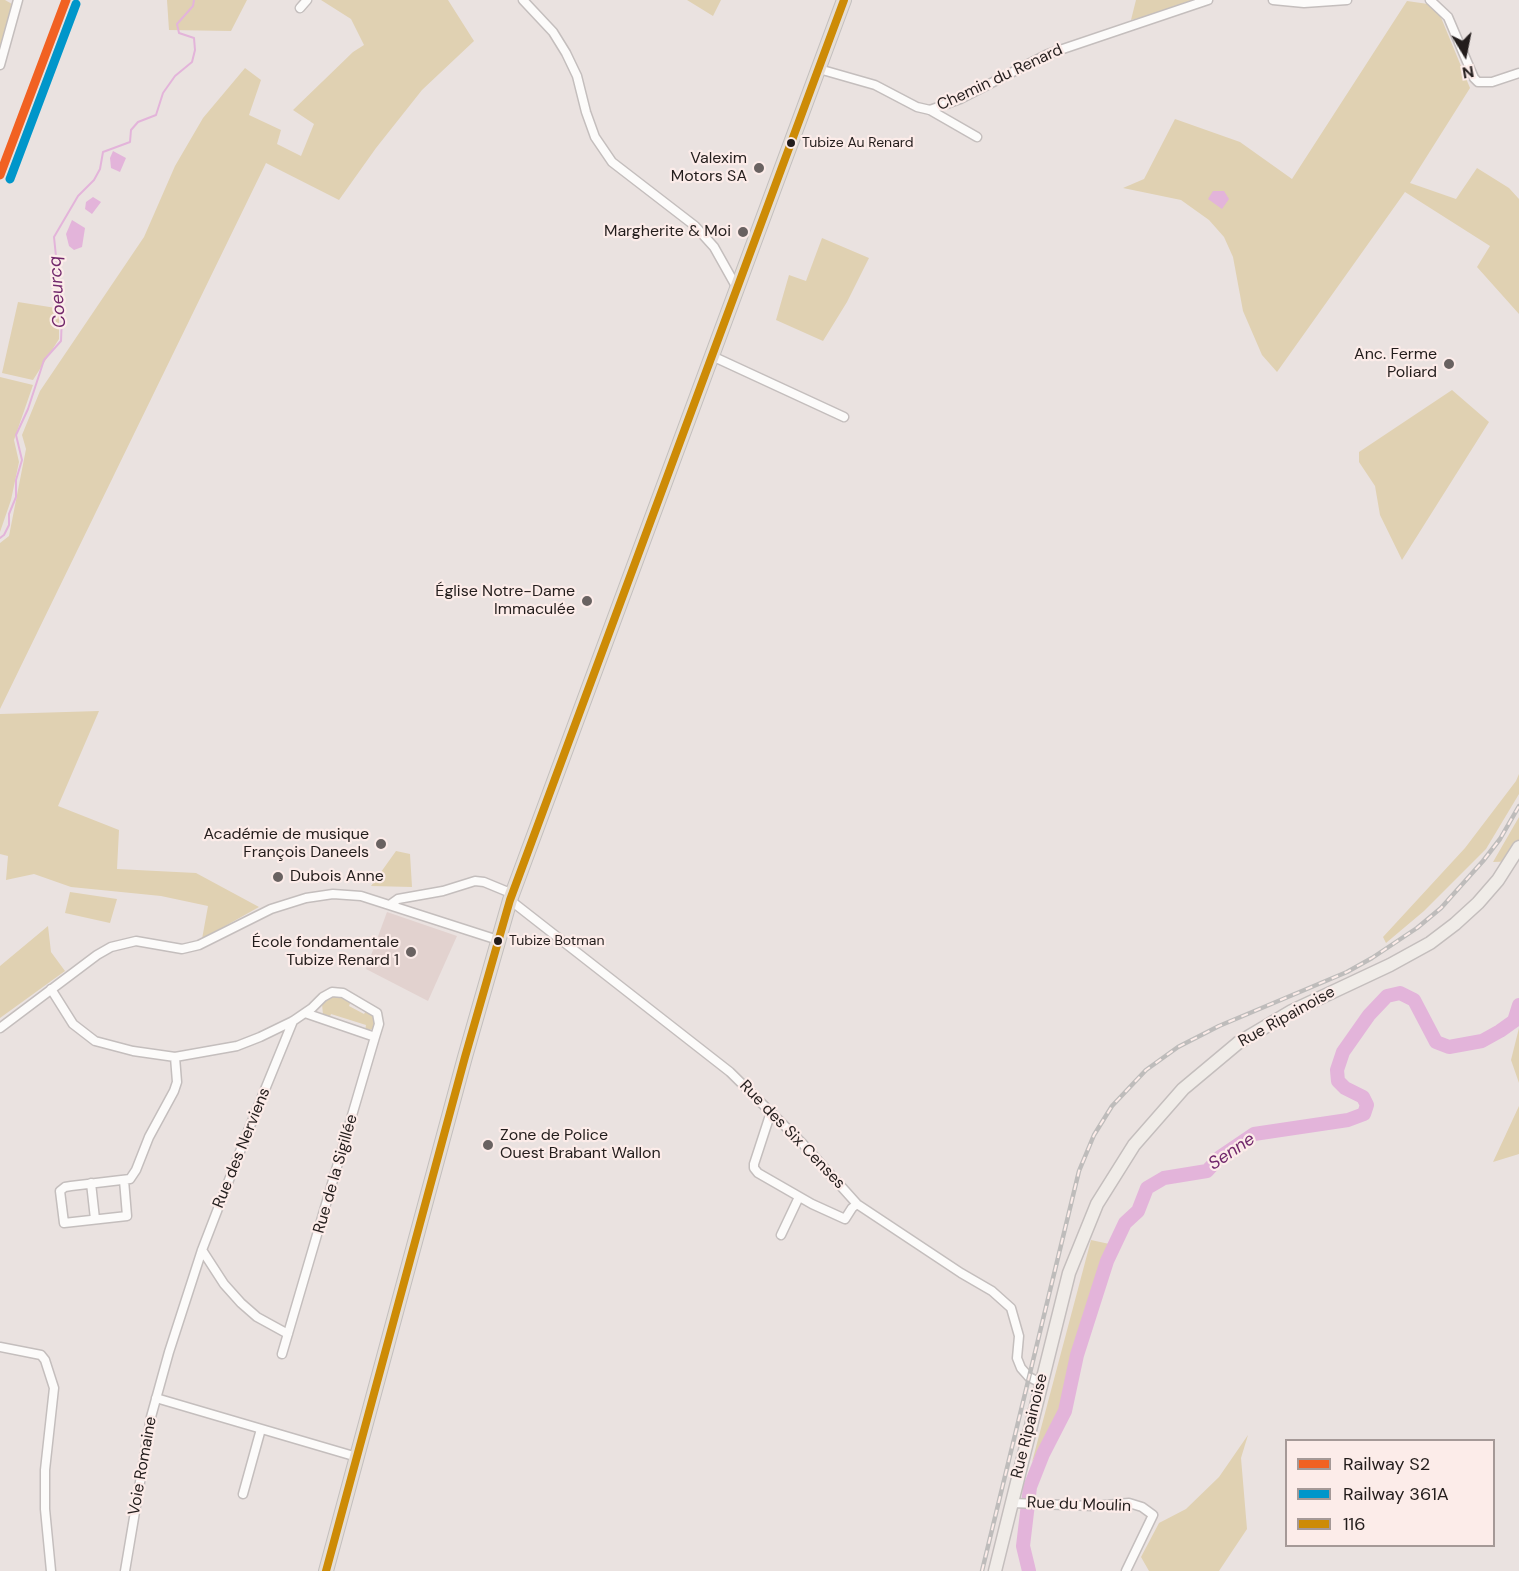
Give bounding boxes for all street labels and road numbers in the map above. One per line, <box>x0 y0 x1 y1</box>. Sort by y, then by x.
street label: Chemin du Renard <box>934 40 1066 116</box>
street label: Rue Ripainoise <box>1235 983 1339 1051</box>
street label: Rue des Six Censes <box>735 1077 849 1193</box>
street label: Rue des Nerviens <box>209 1085 275 1211</box>
street label: Rue de la Sigillée <box>310 1112 362 1236</box>
street label: Rue Ripainoise <box>1008 1371 1052 1481</box>
street label: Voie Romaine <box>125 1415 161 1517</box>
street label: Rue du Moulin <box>1027 1494 1131 1516</box>

